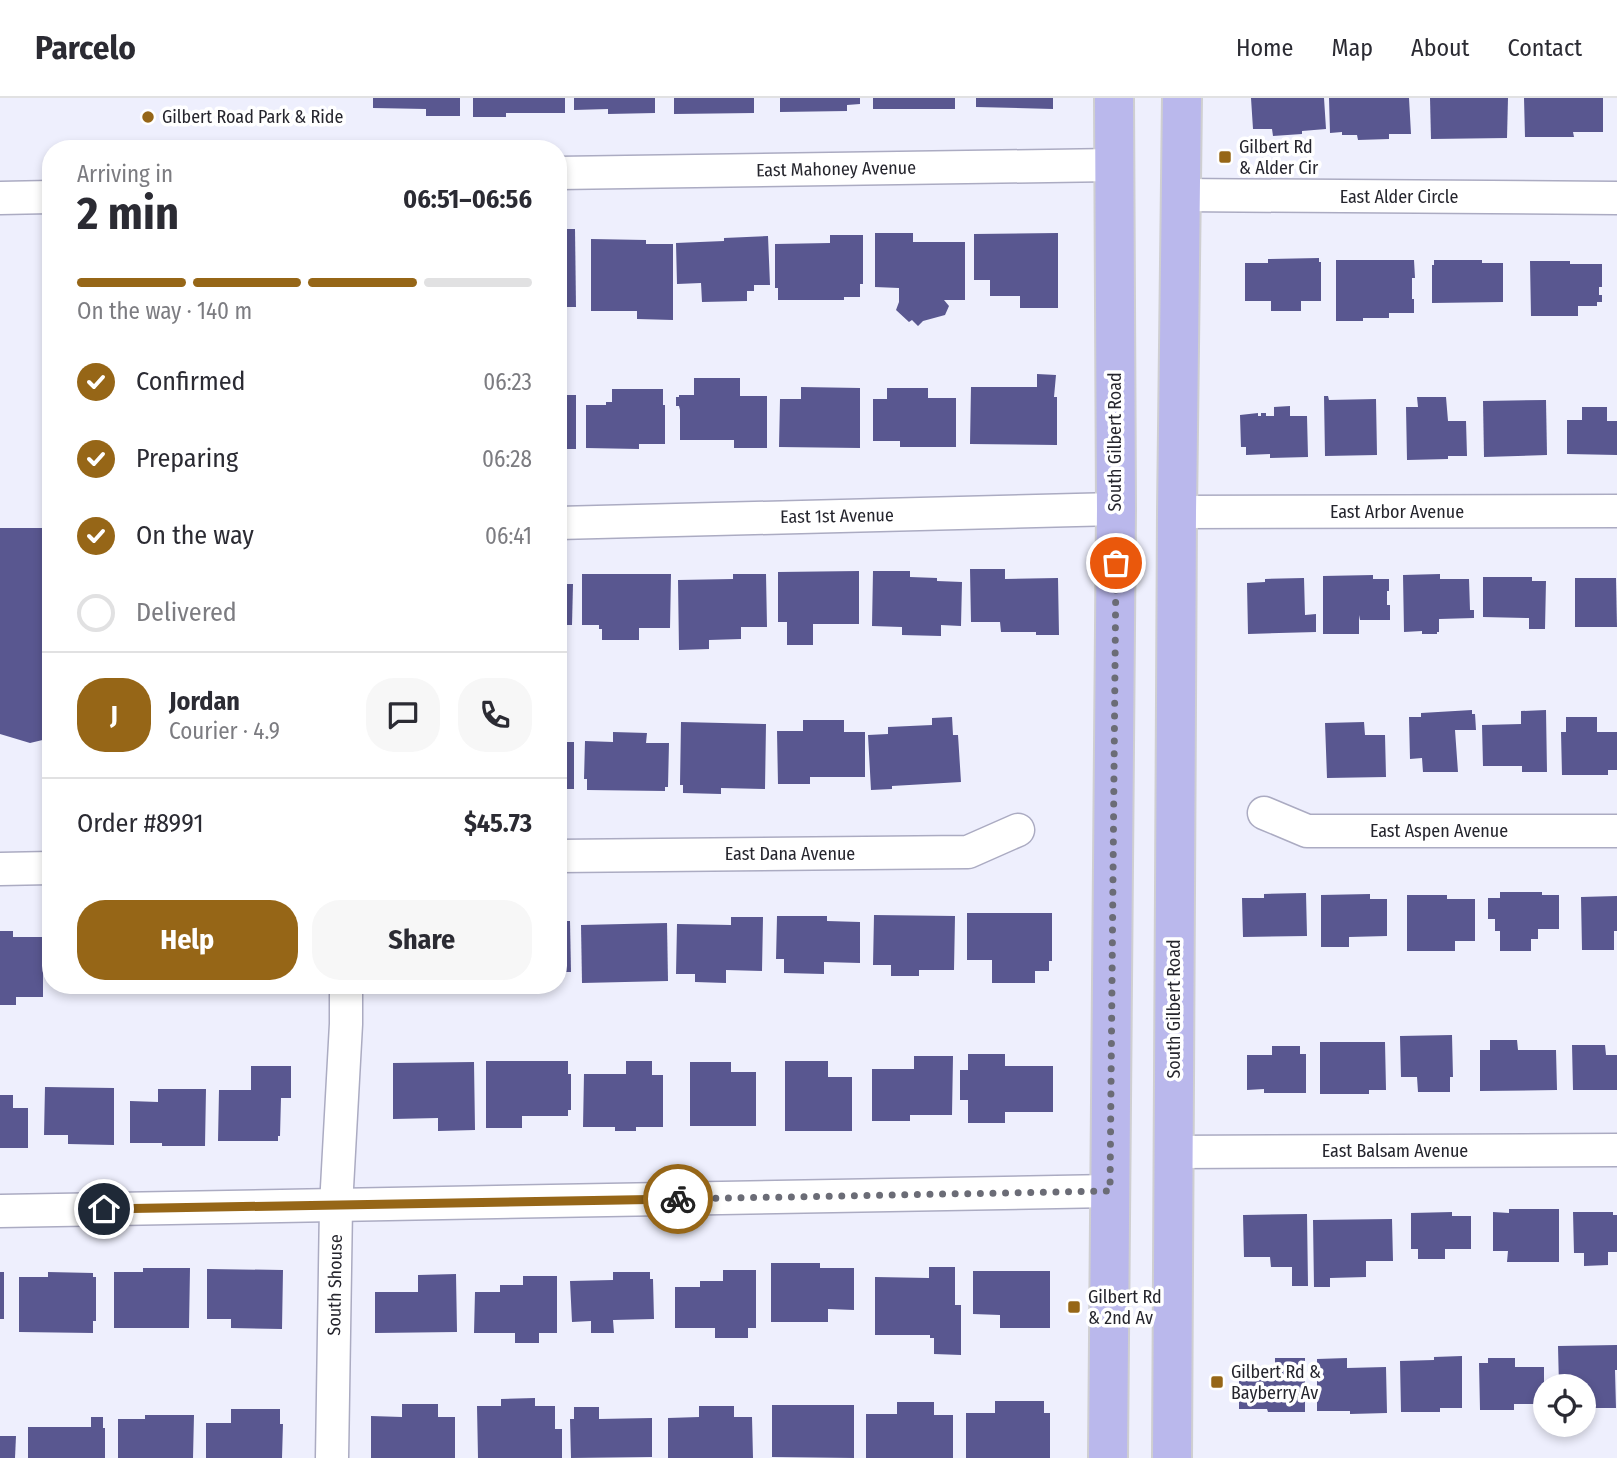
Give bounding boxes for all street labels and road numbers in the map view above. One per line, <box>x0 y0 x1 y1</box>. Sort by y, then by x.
street label: East Mahoney Avenue <box>756 157 916 181</box>
street label: East Alder Circle <box>1340 186 1458 208</box>
street label: South Gilbert Road <box>1104 372 1126 512</box>
street label: East Arbor Avenue <box>1330 501 1464 523</box>
street label: East 1st Avenue <box>780 504 894 528</box>
street label: East Aspen Avenue <box>1370 820 1508 842</box>
street label: East Dana Avenue <box>725 843 855 865</box>
street label: South Gilbert Road <box>1163 939 1185 1079</box>
street label: East Balsam Avenue <box>1322 1140 1468 1162</box>
street label: South Shouse <box>323 1234 347 1336</box>

